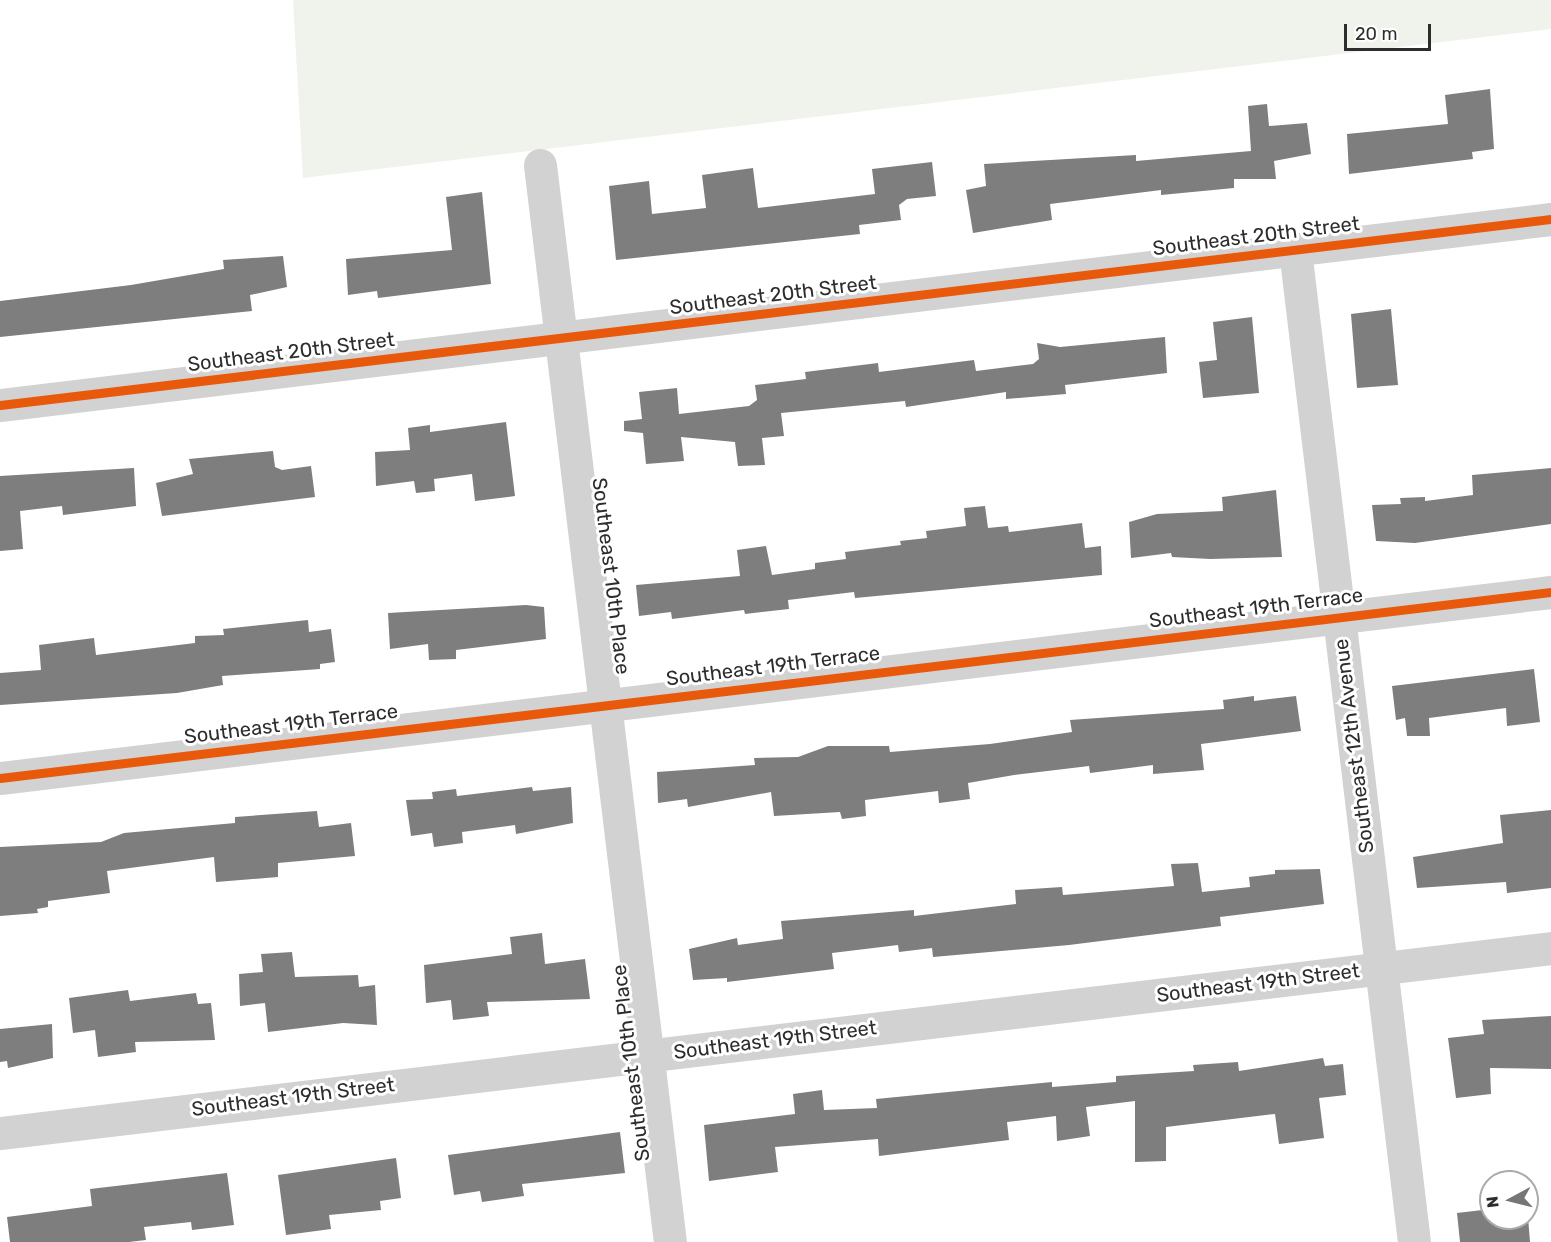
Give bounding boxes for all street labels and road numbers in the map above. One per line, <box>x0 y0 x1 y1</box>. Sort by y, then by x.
street label: Southeast 20th Street <box>1151 211 1361 261</box>
street label: Southeast 20th Street <box>668 270 878 320</box>
street label: Southeast 20th Street <box>186 327 396 377</box>
street label: Southeast 10th Place <box>587 476 635 676</box>
street label: Southeast 19th Terrace <box>1148 583 1364 633</box>
street label: Southeast 12th Avenue <box>1329 637 1379 855</box>
street label: Southeast 19th Terrace <box>665 641 881 691</box>
street label: Southeast 19th Terrace <box>183 699 399 749</box>
street label: Southeast 19th Street <box>1155 959 1361 1007</box>
street label: Southeast 10th Place <box>607 963 655 1163</box>
street label: Southeast 19th Street <box>672 1016 878 1064</box>
street label: Southeast 19th Street <box>190 1073 396 1121</box>

